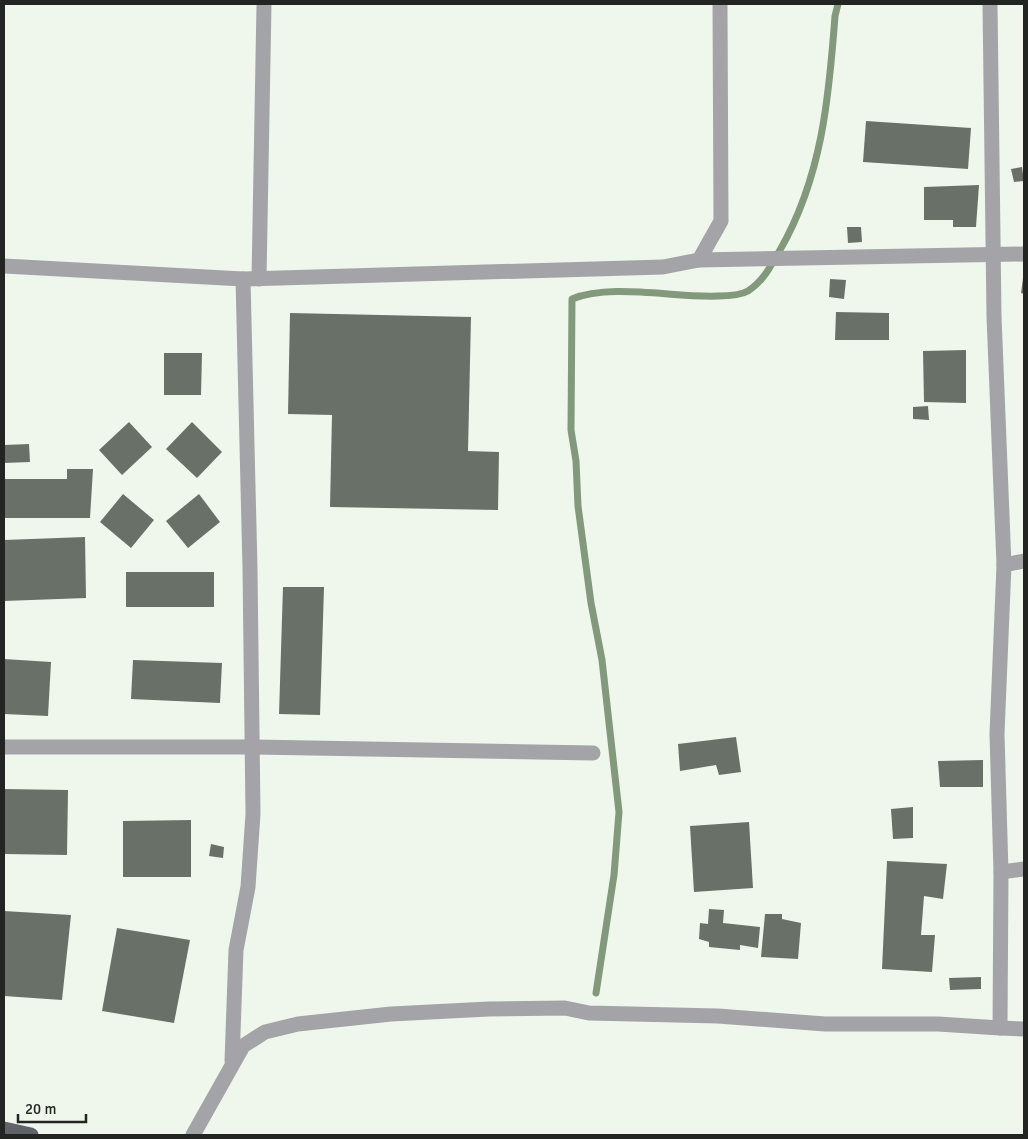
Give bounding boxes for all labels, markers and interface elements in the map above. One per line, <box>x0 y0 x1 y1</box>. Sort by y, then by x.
scale bar <box>18 1092 85 1124</box>
text: 20 m <box>25 1100 56 1118</box>

